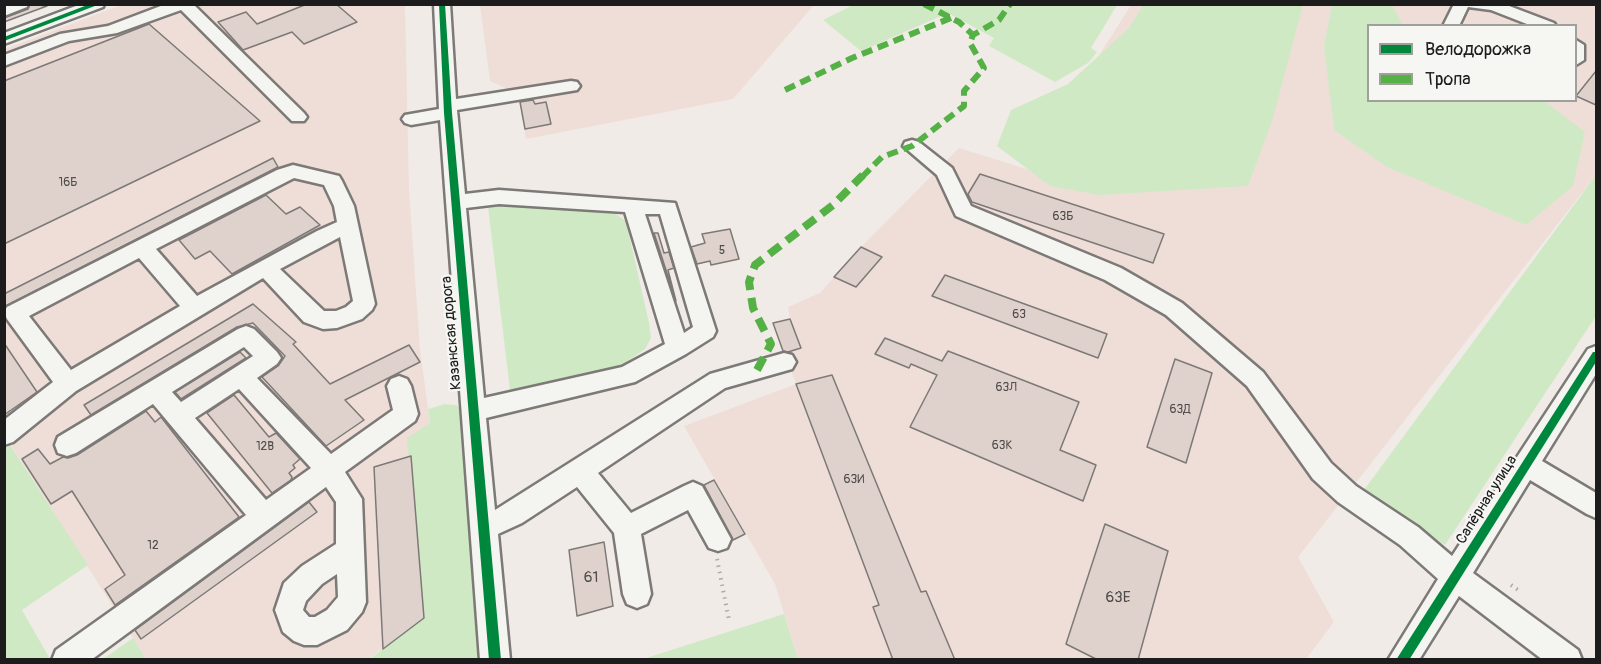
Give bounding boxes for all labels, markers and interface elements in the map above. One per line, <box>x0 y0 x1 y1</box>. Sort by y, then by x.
legend <box>1367 24 1577 102</box>
text: Велодорожка <box>1425 38 1531 61</box>
text: Тропа <box>1425 68 1471 91</box>
house number: 16Б <box>59 176 77 190</box>
house number: 63Б <box>1053 210 1073 224</box>
house number: 5 <box>719 244 725 258</box>
street label: Казанская дорога <box>438 275 466 391</box>
house number: 63 <box>1012 308 1026 322</box>
house number: 63Л <box>996 381 1016 395</box>
house number: 63Д <box>1170 403 1190 417</box>
house number: 63К <box>992 439 1012 453</box>
house number: 12В <box>256 440 274 454</box>
street label: Сапёрная улица <box>1453 452 1521 548</box>
house number: 63И <box>844 473 864 487</box>
house number: 12 <box>147 539 159 553</box>
house number: 61 <box>584 569 598 587</box>
house number: 63Е <box>1106 589 1130 607</box>

